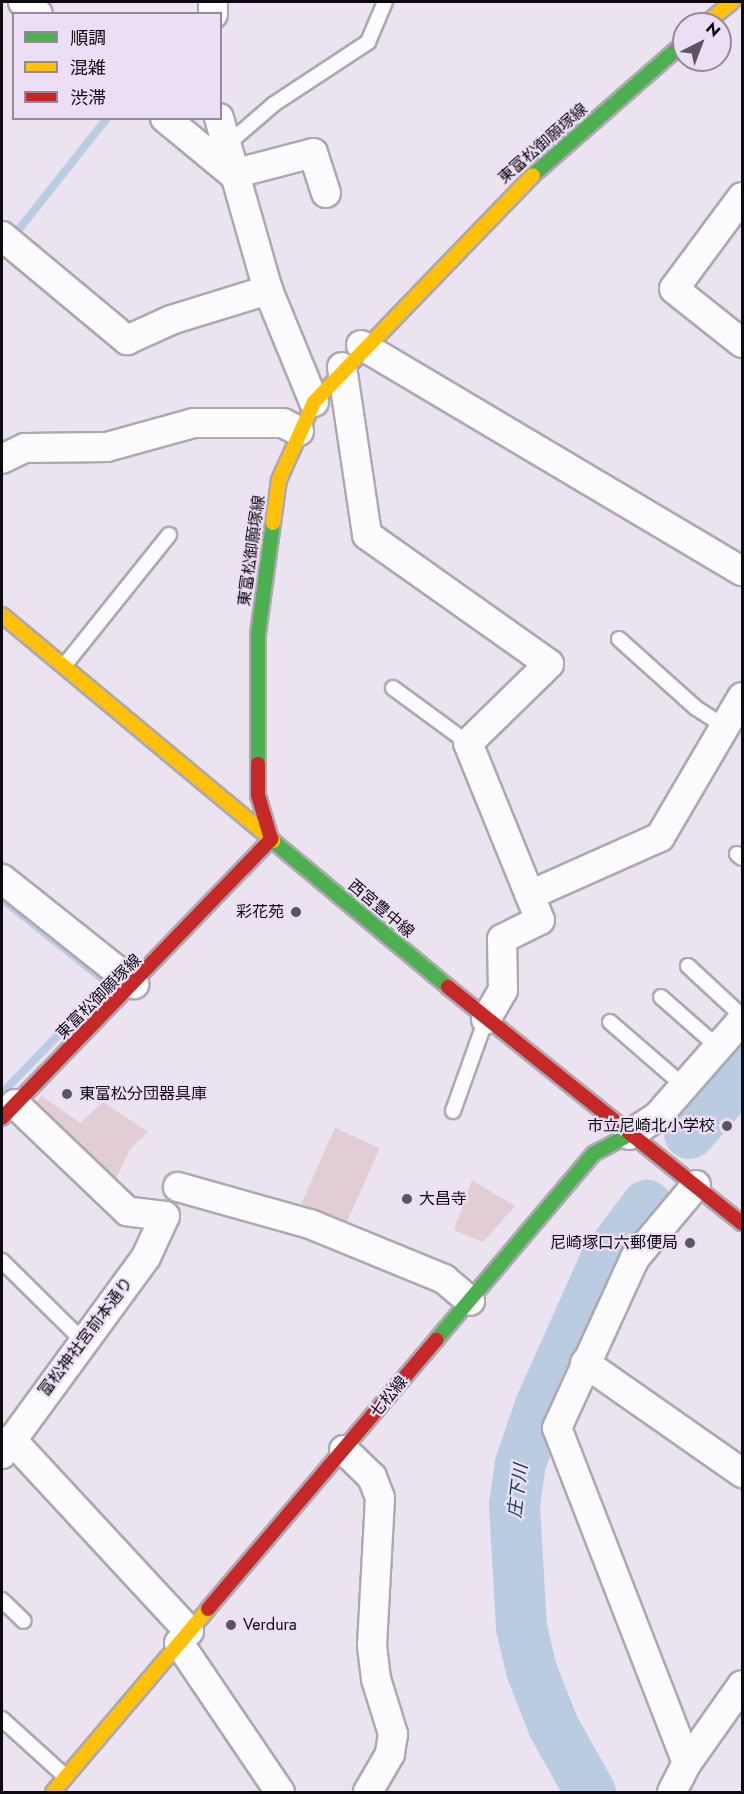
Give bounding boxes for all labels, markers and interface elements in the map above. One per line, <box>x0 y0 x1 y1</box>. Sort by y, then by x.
legend <box>12 12 222 120</box>
north arrow <box>672 12 732 72</box>
text: N <box>701 17 725 43</box>
text: 順調 <box>70 25 106 51</box>
text: 混雑 <box>70 55 106 81</box>
text: 渋滞 <box>70 85 106 111</box>
street label: 東富松御願塚線 <box>494 100 592 188</box>
street label: 東富松御願塚線 <box>235 494 269 608</box>
street label: 西宮豊中線 <box>344 876 418 942</box>
place label: 彩花苑 <box>236 902 284 922</box>
marker: 彩花苑 <box>289 905 303 919</box>
street label: 東富松御願塚線 <box>53 951 145 1043</box>
place label: 東富松分団器具庫 <box>79 1084 207 1104</box>
marker: 東富松分団器具庫 <box>60 1087 74 1101</box>
place label: 市立尼崎北小学校 <box>587 1116 715 1136</box>
marker: 市立尼崎北小学校 <box>720 1119 734 1133</box>
place label: 大昌寺 <box>419 1189 467 1209</box>
marker: 大昌寺 <box>400 1192 414 1206</box>
place label: 尼崎塚口六郵便局 <box>550 1233 678 1253</box>
marker: 尼崎塚口六郵便局 <box>683 1236 697 1250</box>
street label: 富松神社宮前本通り <box>35 1274 137 1400</box>
street label: 七松線 <box>366 1372 412 1422</box>
water label: 庄下川 <box>504 1463 532 1519</box>
place label: Verdura <box>243 1615 297 1635</box>
marker: Verdura <box>224 1618 238 1632</box>

